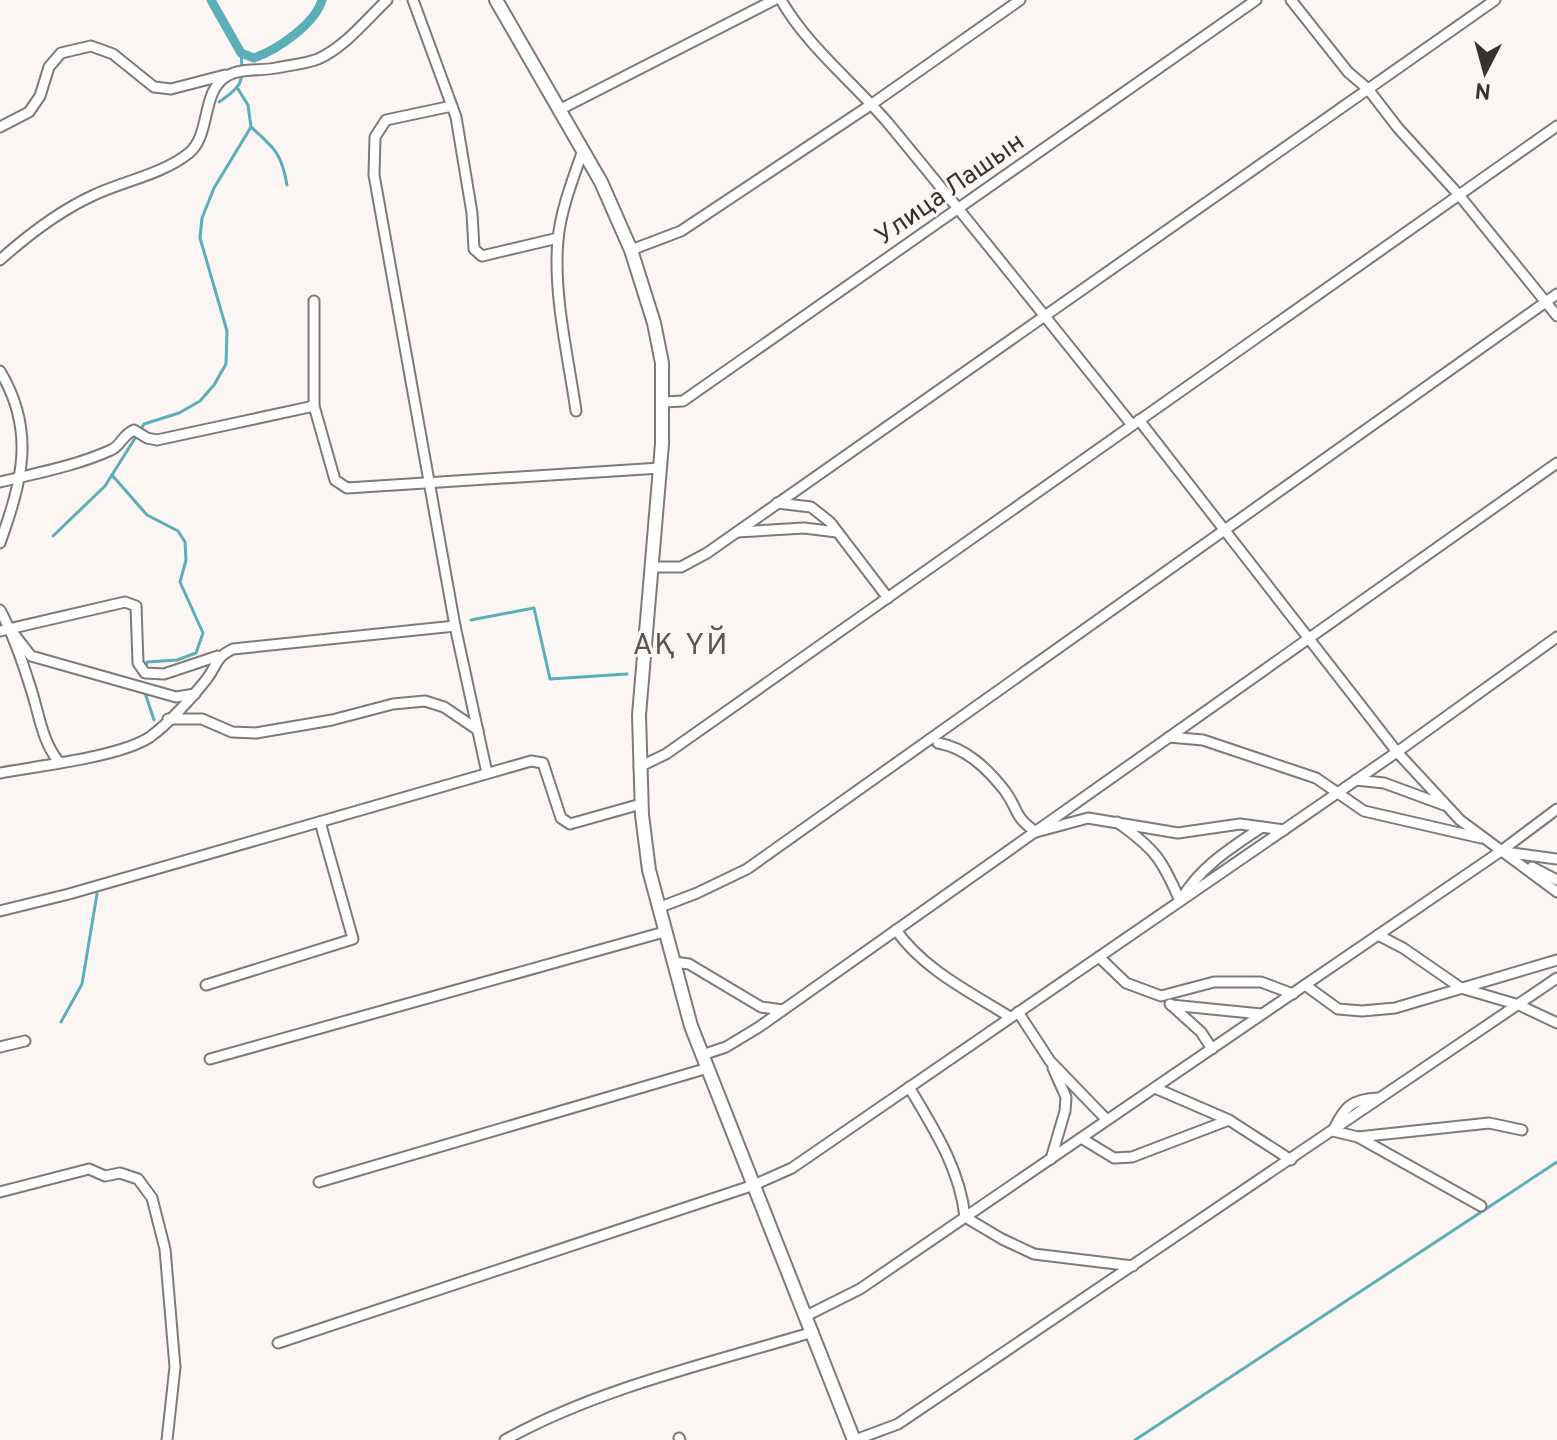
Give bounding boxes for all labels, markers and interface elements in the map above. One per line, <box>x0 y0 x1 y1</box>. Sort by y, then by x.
north arrow <box>1445 32 1525 112</box>
text: N <box>1474 75 1492 104</box>
street label: Улица Лашын <box>869 126 1032 254</box>
district label: АҚ ҮЙ <box>632 625 730 665</box>

